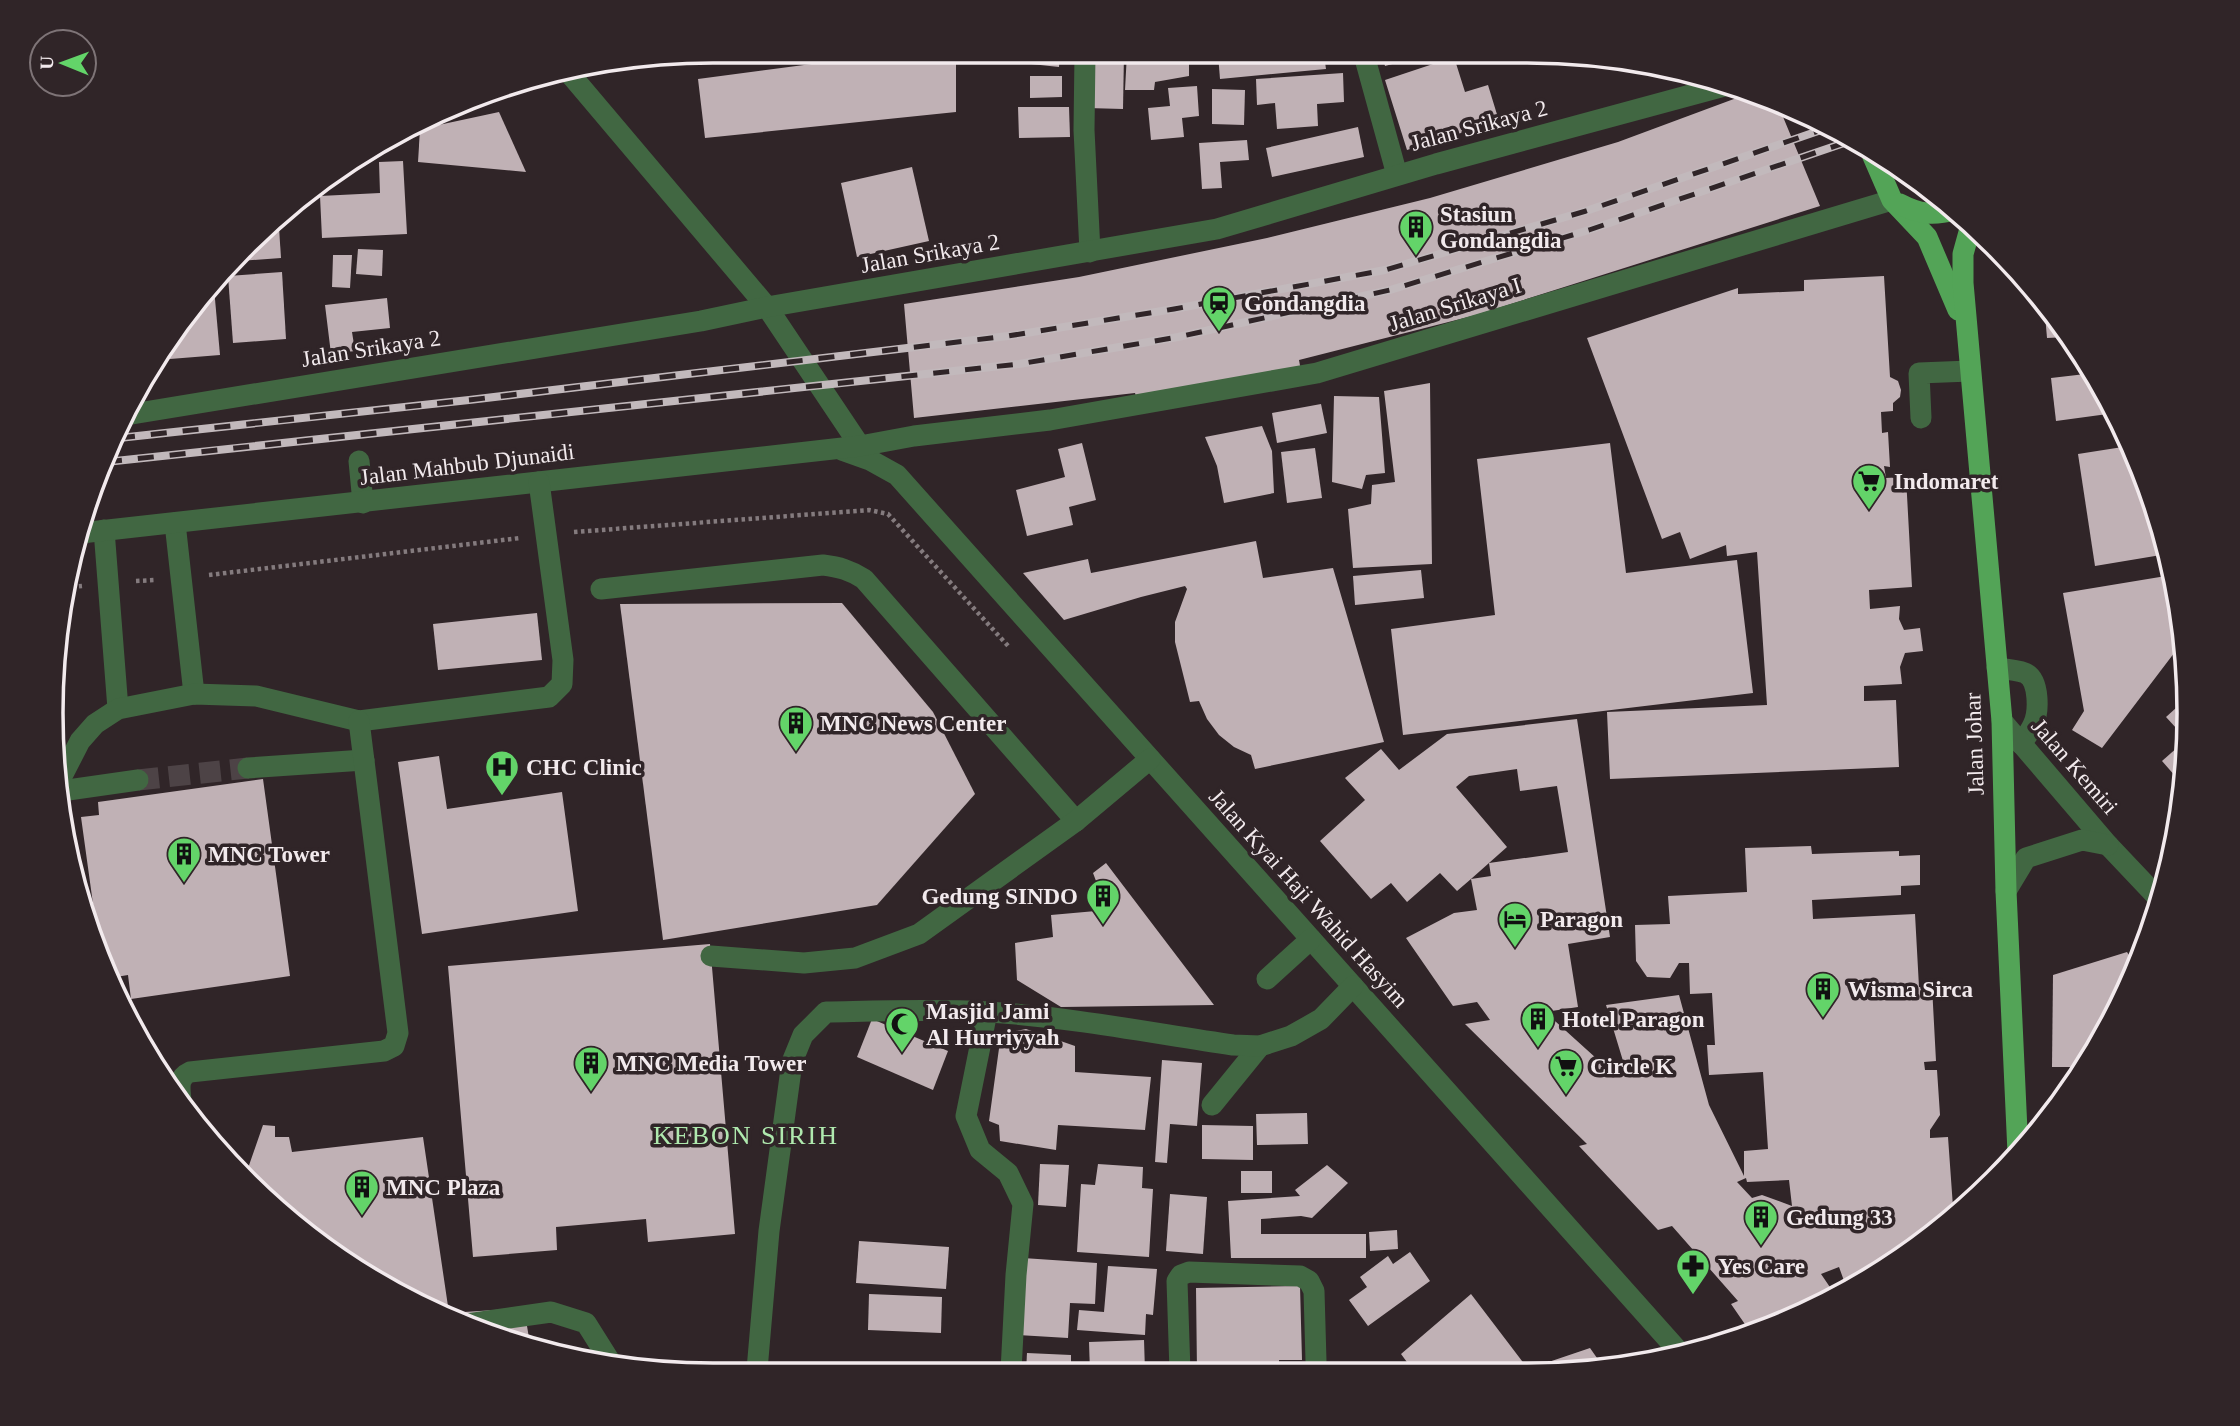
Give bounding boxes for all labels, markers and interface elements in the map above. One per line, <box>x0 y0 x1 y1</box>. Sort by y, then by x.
north arrow <box>28 28 98 98</box>
text: U <box>36 55 57 70</box>
street label: Jalan Srikaya 2 <box>1408 95 1550 156</box>
place label: Stasiun Gondangdia <box>1440 202 1562 253</box>
building icon: Stasiun Gondangdia <box>1397 208 1435 257</box>
street label: Jalan Srikaya 2 <box>859 229 1001 278</box>
street label: Jalan Srikaya I <box>1386 273 1524 336</box>
station icon: Gondangdia <box>1200 284 1238 333</box>
place label: Gondangdia <box>1244 291 1366 316</box>
street label: Jalan Srikaya 2 <box>300 325 442 372</box>
street label: Jalan Mahbub Djunaidi <box>358 439 576 490</box>
supermarket icon: Indomaret <box>1850 462 1888 511</box>
place label: Indomaret <box>1894 469 1999 494</box>
street label: Jalan Johar <box>1960 692 1989 796</box>
building icon: MNC News Center <box>777 704 815 753</box>
place label: MNC News Center <box>820 711 1007 736</box>
street label: Jalan Kemiri <box>2026 714 2123 819</box>
hospital icon: CHC Clinic <box>483 748 521 797</box>
place label: CHC Clinic <box>526 755 642 780</box>
street label: Jalan Kyai Haji Wahid Hasyim <box>1204 784 1413 1013</box>
building icon: MNC Tower <box>165 835 203 884</box>
place label: MNC Tower <box>208 842 330 867</box>
building icon: Gedung SINDO <box>1084 877 1122 926</box>
place label: Gedung SINDO <box>921 884 1078 909</box>
hotel icon: Paragon <box>1496 900 1534 949</box>
place label: Paragon <box>1540 907 1623 932</box>
building icon: Wisma Sirca <box>1804 970 1842 1019</box>
place label: Wisma Sirca <box>1848 977 1974 1002</box>
place label: Masjid Jami Al Hurriyyah <box>926 999 1060 1050</box>
building icon: Hotel Paragon <box>1519 1000 1557 1049</box>
mosque icon: Masjid Jami Al Hurriyyah <box>883 1005 921 1054</box>
place label: Hotel Paragon <box>1562 1007 1705 1032</box>
building icon: MNC Media Tower <box>572 1044 610 1093</box>
supermarket icon: Circle K <box>1547 1047 1585 1096</box>
place label: MNC Media Tower <box>616 1051 806 1076</box>
place label: Circle K <box>1590 1054 1673 1079</box>
district label: KEBON SIRIH <box>653 1121 839 1150</box>
building icon: MNC Plaza <box>343 1168 381 1217</box>
place label: MNC Plaza <box>386 1175 501 1200</box>
building icon: Gedung 33 <box>1742 1198 1780 1247</box>
place label: Gedung 33 <box>1786 1205 1893 1230</box>
pharmacy icon: Yes Care <box>1674 1247 1712 1296</box>
place label: Yes Care <box>1718 1254 1805 1279</box>

